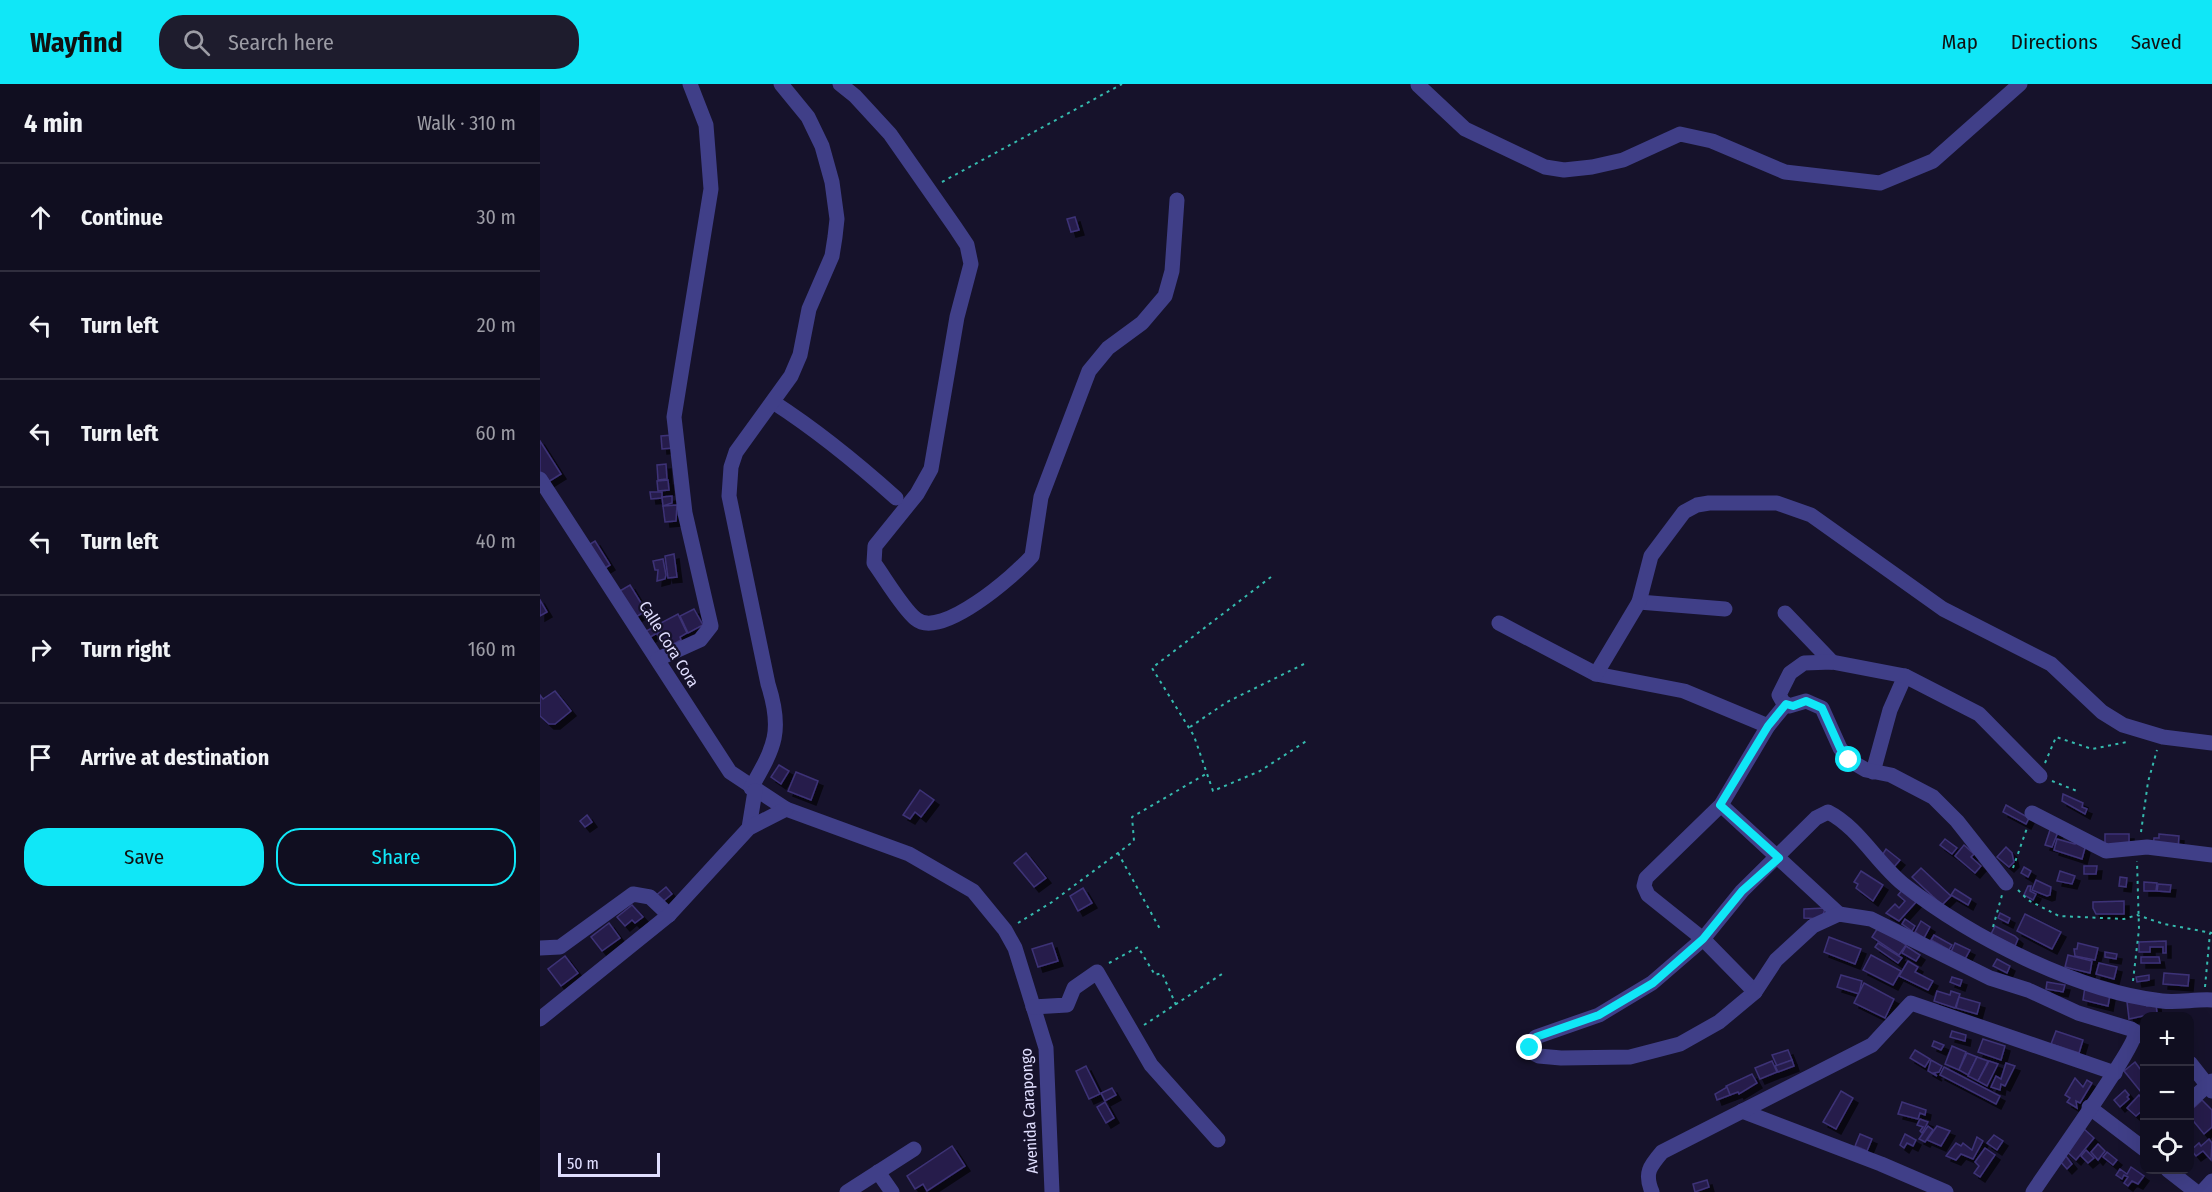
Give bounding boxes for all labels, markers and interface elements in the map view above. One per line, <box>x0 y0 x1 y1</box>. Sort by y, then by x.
search box <box>159 15 579 69</box>
text: Wayfind <box>30 26 123 59</box>
icon: search <box>180 26 213 59</box>
text: Search here <box>228 29 334 56</box>
text: Map <box>1941 29 1978 55</box>
text: Directions <box>2011 29 2098 55</box>
text: Saved <box>2131 29 2182 55</box>
text: 4 min <box>24 108 83 139</box>
text: Walk · 310 m <box>417 111 516 135</box>
icon: ahead <box>24 201 57 234</box>
text: Continue <box>81 204 163 231</box>
text: 30 m <box>476 205 516 229</box>
icon: left <box>24 309 57 342</box>
text: Turn left <box>81 312 159 339</box>
text: 20 m <box>477 313 516 337</box>
icon: left <box>24 417 57 450</box>
text: Turn left <box>81 420 159 447</box>
text: 60 m <box>476 421 516 445</box>
icon: left <box>24 525 57 558</box>
text: Turn left <box>81 528 159 555</box>
text: 40 m <box>476 529 516 553</box>
street label: Calle Cora Cora <box>635 598 703 691</box>
icon: right <box>24 633 57 666</box>
text: Turn right <box>81 636 170 663</box>
text: 160 m <box>468 637 516 661</box>
icon: arrive <box>24 741 57 774</box>
text: Arrive at destination <box>81 744 269 771</box>
route start <box>1835 746 1861 772</box>
button: Save <box>24 828 264 886</box>
button: Share <box>276 828 516 886</box>
map controls <box>2140 1012 2194 1174</box>
button: + <box>2140 1012 2194 1066</box>
route end <box>1516 1034 1542 1060</box>
street label: Avenida Carapongo <box>1016 1048 1042 1174</box>
button: − <box>2140 1066 2194 1120</box>
button: locate <box>2140 1120 2194 1174</box>
scale bar <box>558 1150 660 1178</box>
text: 50 m <box>567 1154 599 1173</box>

